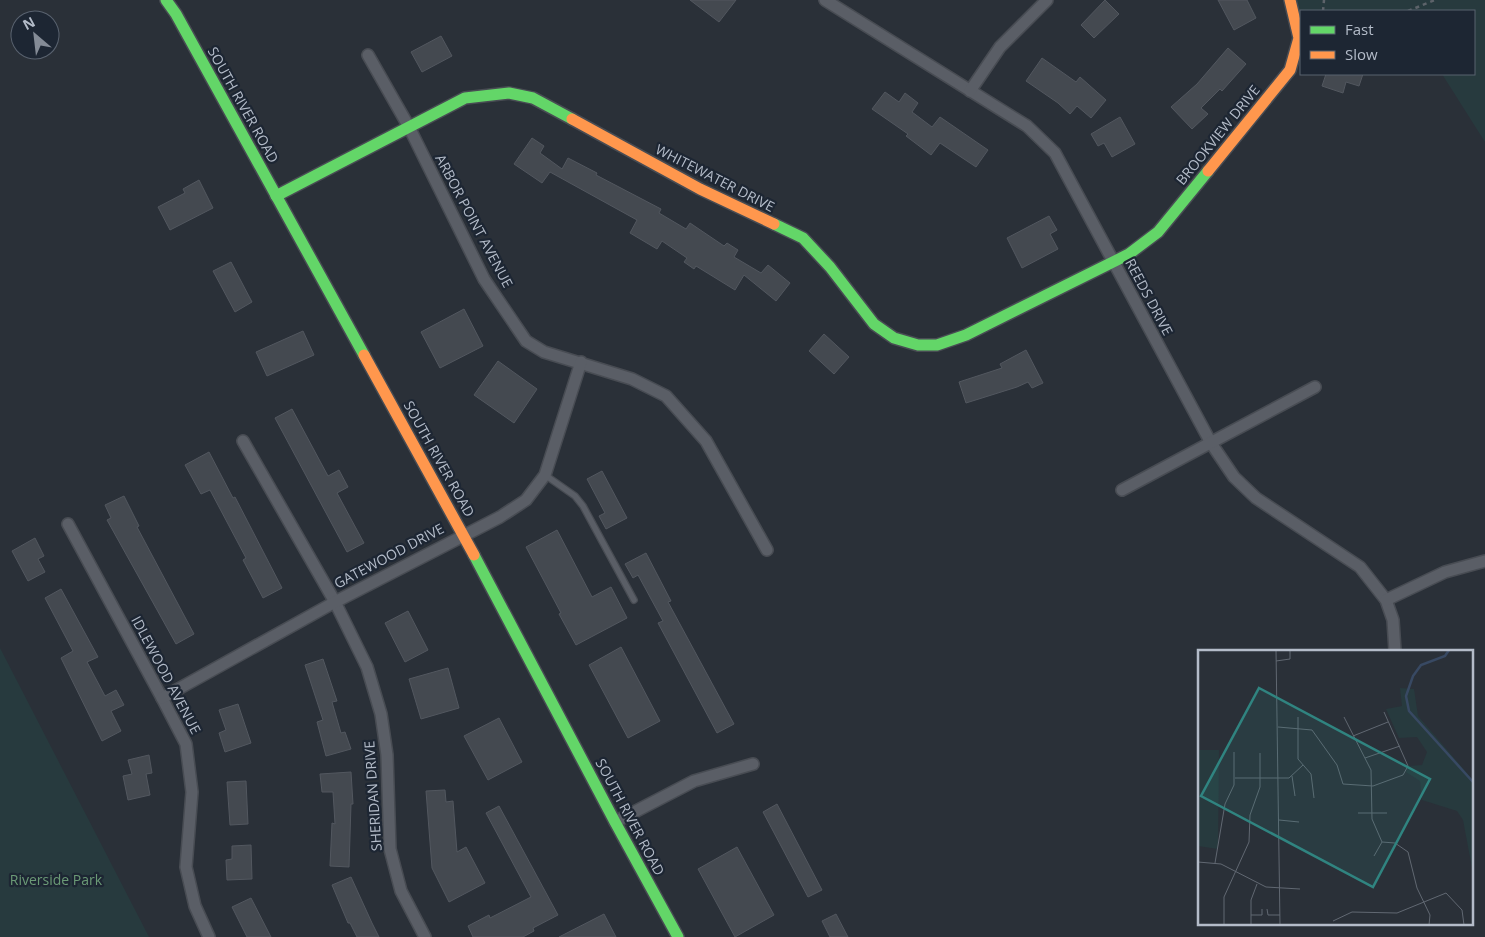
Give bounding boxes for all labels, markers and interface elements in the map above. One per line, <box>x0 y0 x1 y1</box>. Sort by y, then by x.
north arrow <box>10 10 60 60</box>
legend <box>1300 10 1475 75</box>
text: N <box>19 12 38 34</box>
text: Fast <box>1345 19 1374 39</box>
street label: SOUTH RIVER ROAD <box>204 43 283 166</box>
text: Slow <box>1345 44 1378 64</box>
street label: BROOKVIEW DRIVE <box>1171 81 1264 189</box>
street label: WHITEWATER DRIVE <box>653 139 778 216</box>
street label: ARBOR POINT AVENUE <box>431 151 518 291</box>
street label: REEDS DRIVE <box>1121 255 1178 339</box>
street label: SOUTH RIVER ROAD <box>400 397 479 520</box>
street label: GATEWOOD DRIVE <box>331 519 447 593</box>
street label: IDLEWOOD AVENUE <box>127 612 206 737</box>
inset map <box>1198 650 1472 924</box>
street label: SHERIDAN DRIVE <box>359 740 386 852</box>
street label: SOUTH RIVER ROAD <box>592 755 669 879</box>
park label: Riverside Park <box>10 870 103 889</box>

